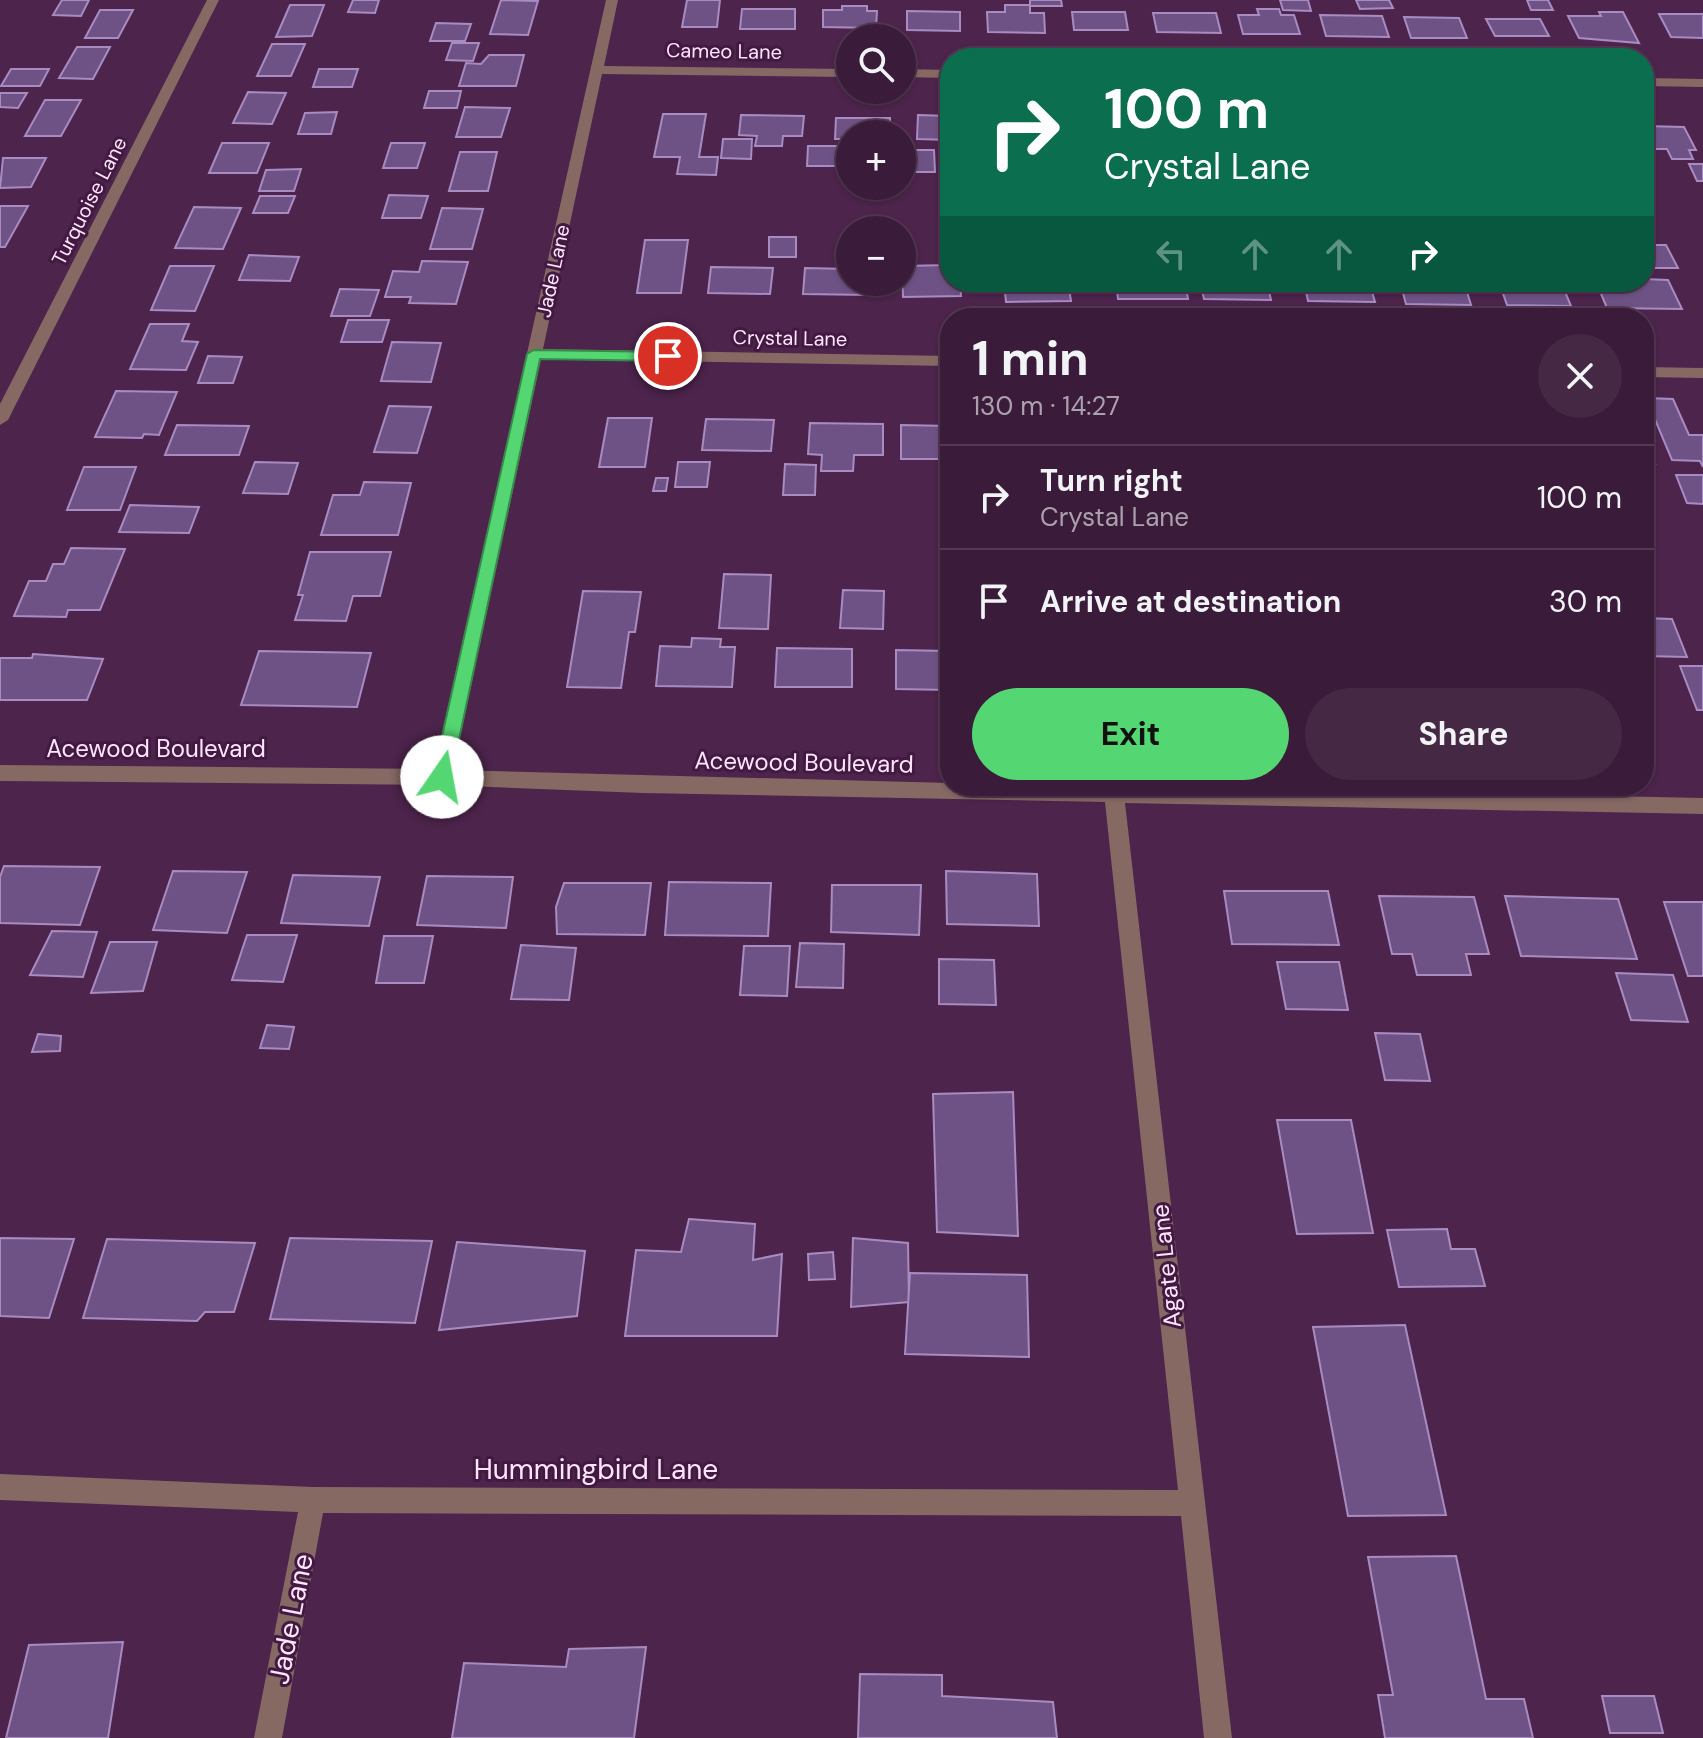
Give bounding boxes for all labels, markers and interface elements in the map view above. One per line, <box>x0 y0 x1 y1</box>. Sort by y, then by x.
map controls <box>836 24 916 296</box>
button: search <box>836 24 916 104</box>
street label: Cameo Lane <box>666 37 782 65</box>
text: 100 m <box>1104 72 1269 145</box>
icon: right <box>972 80 1076 184</box>
button: + <box>836 120 916 200</box>
street label: Turquoise Lane <box>46 133 132 269</box>
text: Crystal Lane <box>1104 143 1310 190</box>
button: − <box>836 216 916 296</box>
street label: Jade Lane <box>530 222 576 320</box>
icon: left <box>1149 232 1193 276</box>
icon: ahead <box>1233 232 1277 276</box>
icon: ahead <box>1317 232 1361 276</box>
icon: right <box>1401 232 1445 276</box>
pin <box>634 322 702 390</box>
street label: Crystal Lane <box>732 324 848 352</box>
text: 1 min <box>972 327 1089 390</box>
icon: arrive <box>646 334 690 378</box>
button: close <box>1538 334 1622 418</box>
text: 130 m · 14:27 <box>972 389 1120 423</box>
text: Turn right <box>1040 461 1183 500</box>
icon: right <box>972 475 1016 519</box>
text: 100 m <box>1537 478 1622 517</box>
text: Crystal Lane <box>1040 500 1189 534</box>
icon: arrive <box>972 579 1016 623</box>
text: Arrive at destination <box>1040 582 1341 621</box>
text: 30 m <box>1549 582 1622 621</box>
button: Exit <box>972 688 1289 780</box>
button: Share <box>1305 688 1622 780</box>
street label: Acewood Boulevard <box>46 733 266 764</box>
position arrow <box>400 735 484 819</box>
street label: Acewood Boulevard <box>694 745 914 779</box>
street label: Agate Lane <box>1144 1203 1188 1329</box>
street label: Hummingbird Lane <box>474 1451 718 1488</box>
street label: Jade Lane <box>260 1551 322 1687</box>

